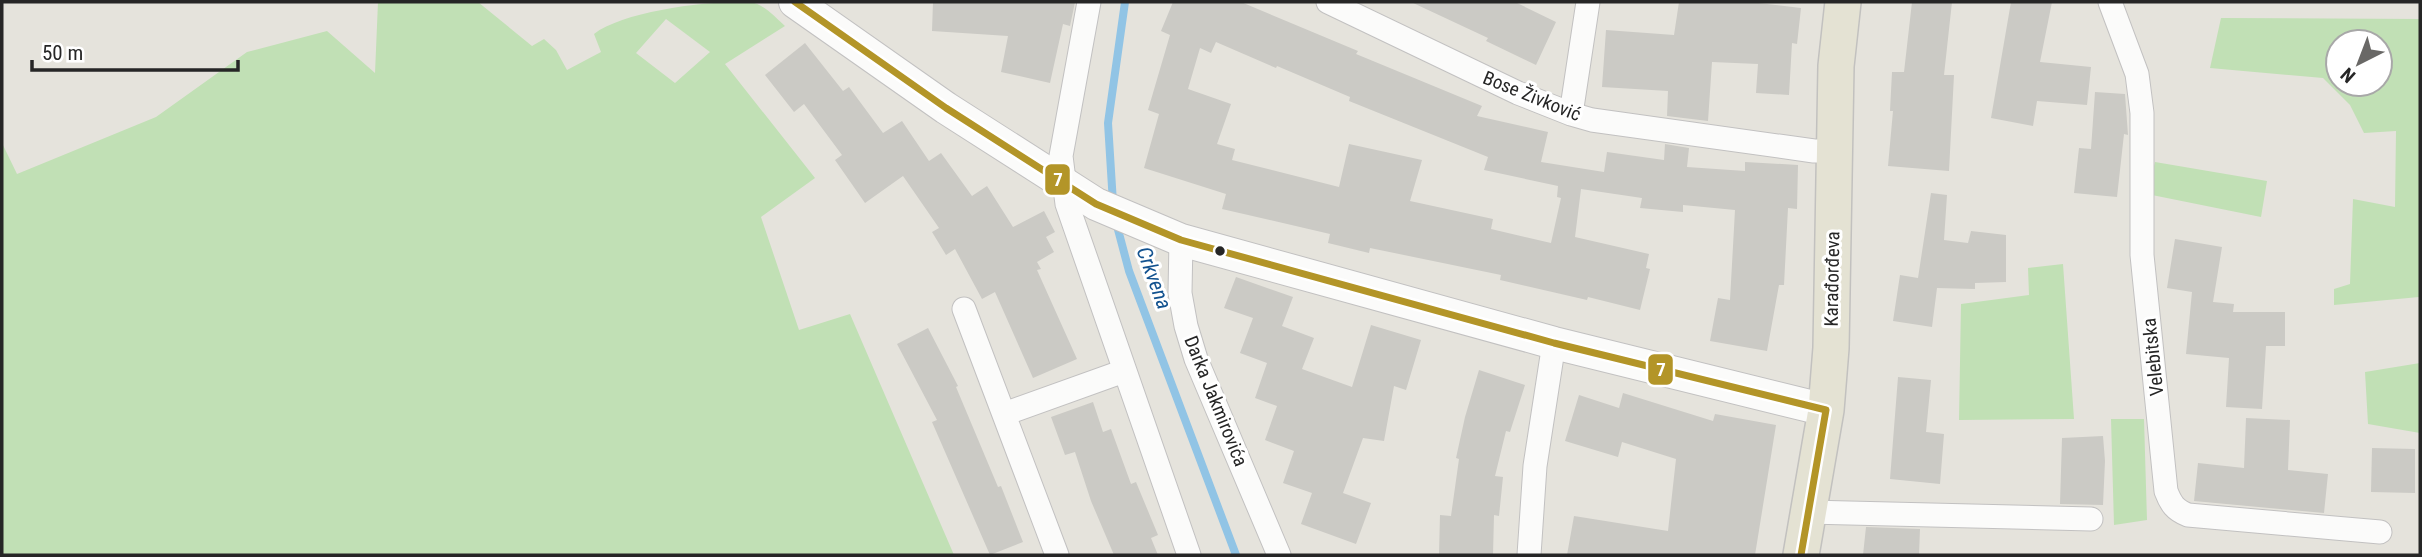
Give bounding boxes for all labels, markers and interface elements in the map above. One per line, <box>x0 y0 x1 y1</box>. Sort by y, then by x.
scale bar <box>32 28 238 72</box>
north arrow <box>2324 28 2394 98</box>
text: 50 m <box>42 41 83 65</box>
text: N <box>2336 63 2360 88</box>
street label: Bose Živković <box>1480 66 1584 126</box>
line badge: 7 <box>1044 163 1071 196</box>
text: 7 <box>1053 168 1063 191</box>
street label: Karađorđeva <box>1820 231 1844 327</box>
water label: Crkvena <box>1132 244 1176 312</box>
unlabelled marker <box>1213 244 1227 258</box>
street label: Velebitska <box>2137 317 2169 397</box>
street label: Darka Jakmirovića <box>1179 332 1253 470</box>
line badge: 7 <box>1647 353 1674 386</box>
text: 7 <box>1656 358 1666 381</box>

